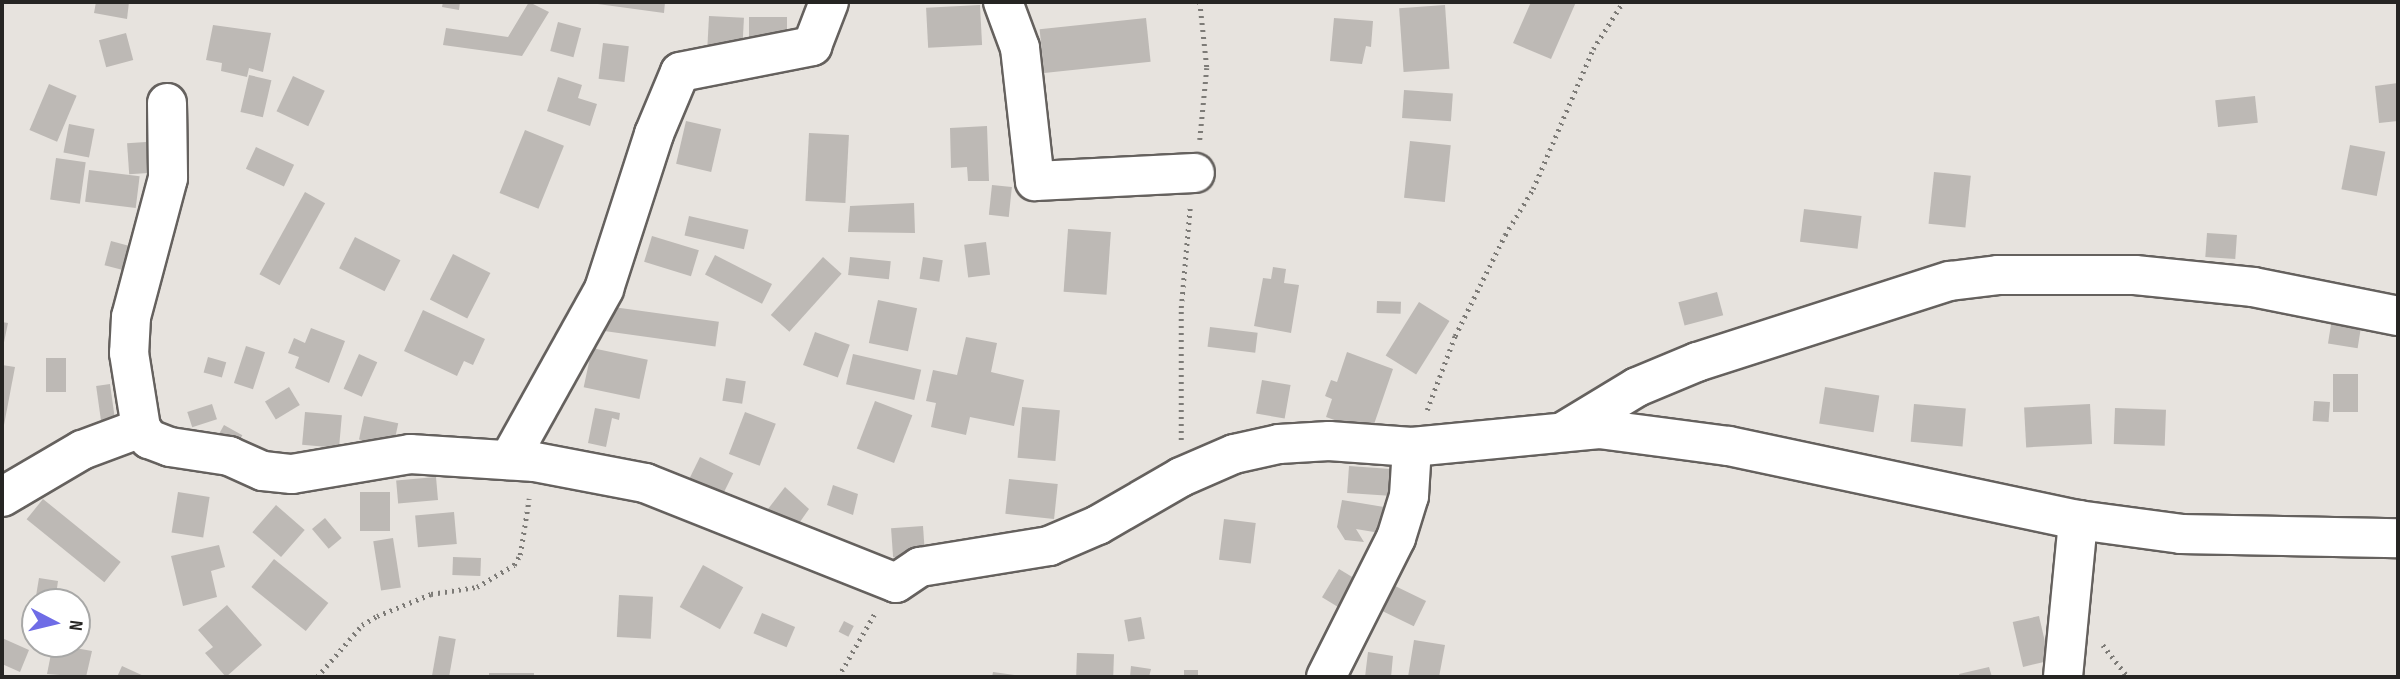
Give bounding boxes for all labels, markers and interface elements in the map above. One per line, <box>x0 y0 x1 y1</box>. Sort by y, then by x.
north arrow <box>21 588 91 658</box>
text: N <box>63 619 87 632</box>

